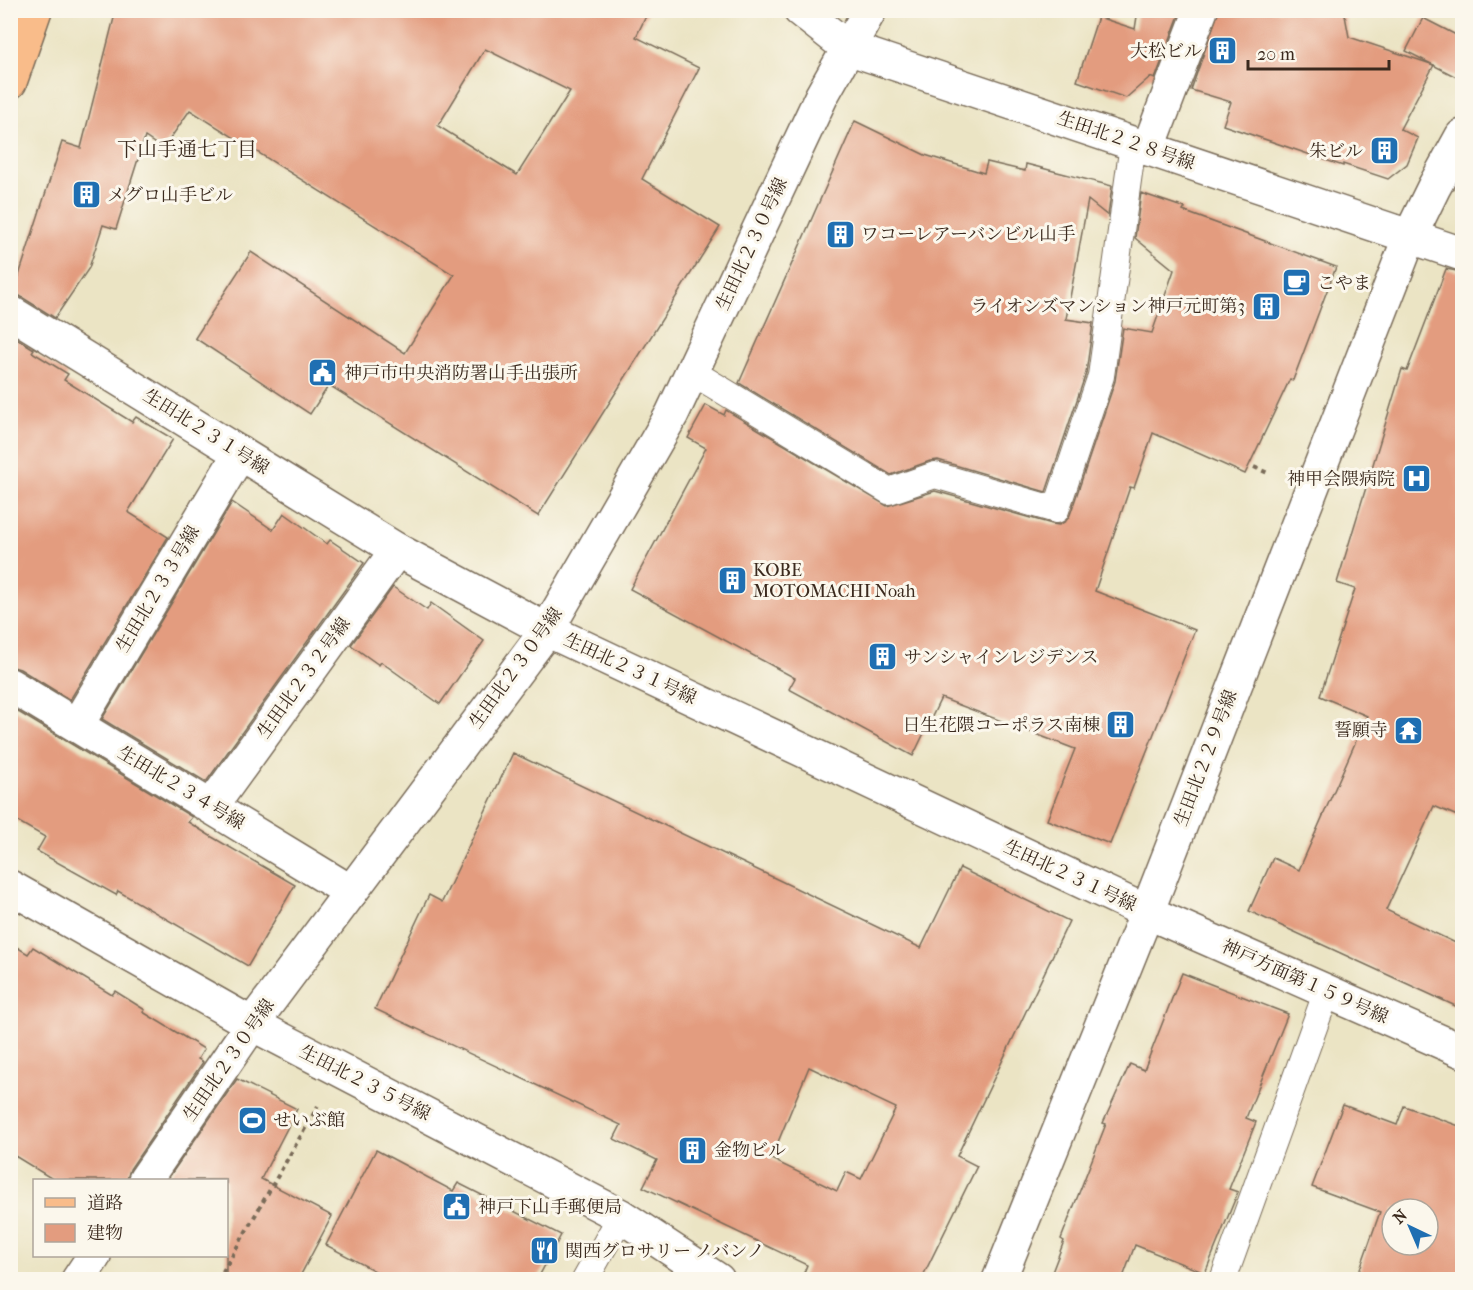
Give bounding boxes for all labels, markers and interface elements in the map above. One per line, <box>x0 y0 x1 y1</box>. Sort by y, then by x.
scale bar <box>1248 33 1389 71</box>
building icon: 大松ビル <box>1207 35 1239 67</box>
place label: 大松ビル <box>1130 41 1202 62</box>
text: 20 m <box>1257 44 1295 65</box>
street label: 生田北２２８号線 <box>1055 108 1197 174</box>
building icon: 朱ビル <box>1368 135 1400 167</box>
district label: 下山手通七丁目 <box>117 138 257 161</box>
place label: 朱ビル <box>1309 141 1363 162</box>
street label: 生田北２３０号線 <box>712 174 792 314</box>
building icon: メグロ山手ビル <box>70 179 102 211</box>
place label: メグロ山手ビル <box>107 185 233 206</box>
building icon: ワコーレアーバンビル山手 <box>824 218 856 250</box>
place label: ワコーレアーバンビル山手 <box>861 224 1075 245</box>
cafe icon: こやま <box>1280 267 1312 299</box>
place label: こやま <box>1317 273 1371 294</box>
building icon: ライオンズマンション神戸元町第3 <box>1250 290 1282 322</box>
place label: ライオンズマンション神戸元町第3 <box>970 296 1245 317</box>
public building icon: 神戸市中央消防署山手出張所 <box>307 357 339 389</box>
place label: 神戸市中央消防署山手出張所 <box>344 363 578 384</box>
street label: 生田北２３１号線 <box>139 385 273 479</box>
hospital icon: 神甲会隈病院 <box>1400 463 1432 495</box>
place label: 神甲会隈病院 <box>1287 469 1395 490</box>
street label: 生田北２３３号線 <box>112 522 204 656</box>
place label: KOBE MOTOMACHI Noah <box>753 560 916 602</box>
building icon: KOBE MOTOMACHI Noah <box>716 564 748 596</box>
street label: 生田北２３０号線 <box>465 604 567 732</box>
street label: 生田北２３２号線 <box>253 614 355 742</box>
street label: 生田北２３１号線 <box>560 629 700 709</box>
building icon: サンシャインレジデンス <box>867 641 899 673</box>
place label: サンシャインレジデンス <box>904 647 1099 668</box>
street label: 生田北２２９号線 <box>1170 687 1242 829</box>
building icon: 日生花隈コーポラス南棟 <box>1105 709 1137 741</box>
temple icon: 誓願寺 <box>1393 714 1425 746</box>
place label: 日生花隈コーポラス南棟 <box>903 715 1100 736</box>
place label: 誓願寺 <box>1334 720 1388 741</box>
street label: 生田北２３４号線 <box>114 742 248 834</box>
street label: 生田北２３１号線 <box>1000 836 1140 916</box>
street label: 神戸方面第１５９号線 <box>1219 936 1391 1028</box>
street label: 生田北２３０号線 <box>179 995 279 1125</box>
street label: 生田北２３５号線 <box>296 1041 434 1125</box>
sports icon: せいぶ館 <box>236 1104 268 1136</box>
place label: せいぶ館 <box>273 1110 345 1131</box>
building icon: 金物ビル <box>677 1134 709 1166</box>
place label: 金物ビル <box>714 1140 786 1161</box>
legend <box>33 1179 228 1257</box>
public building icon: 神戸下山手郵便局 <box>441 1191 473 1223</box>
text: 道路 <box>87 1193 123 1214</box>
place label: 神戸下山手郵便局 <box>478 1197 622 1218</box>
north arrow <box>1380 1197 1440 1257</box>
text: N <box>1389 1205 1412 1228</box>
text: 建物 <box>87 1223 123 1244</box>
restaurant icon: 関西グロサリー ノバンノ <box>528 1235 560 1267</box>
place label: 関西グロサリー ノバンノ <box>565 1241 765 1262</box>

